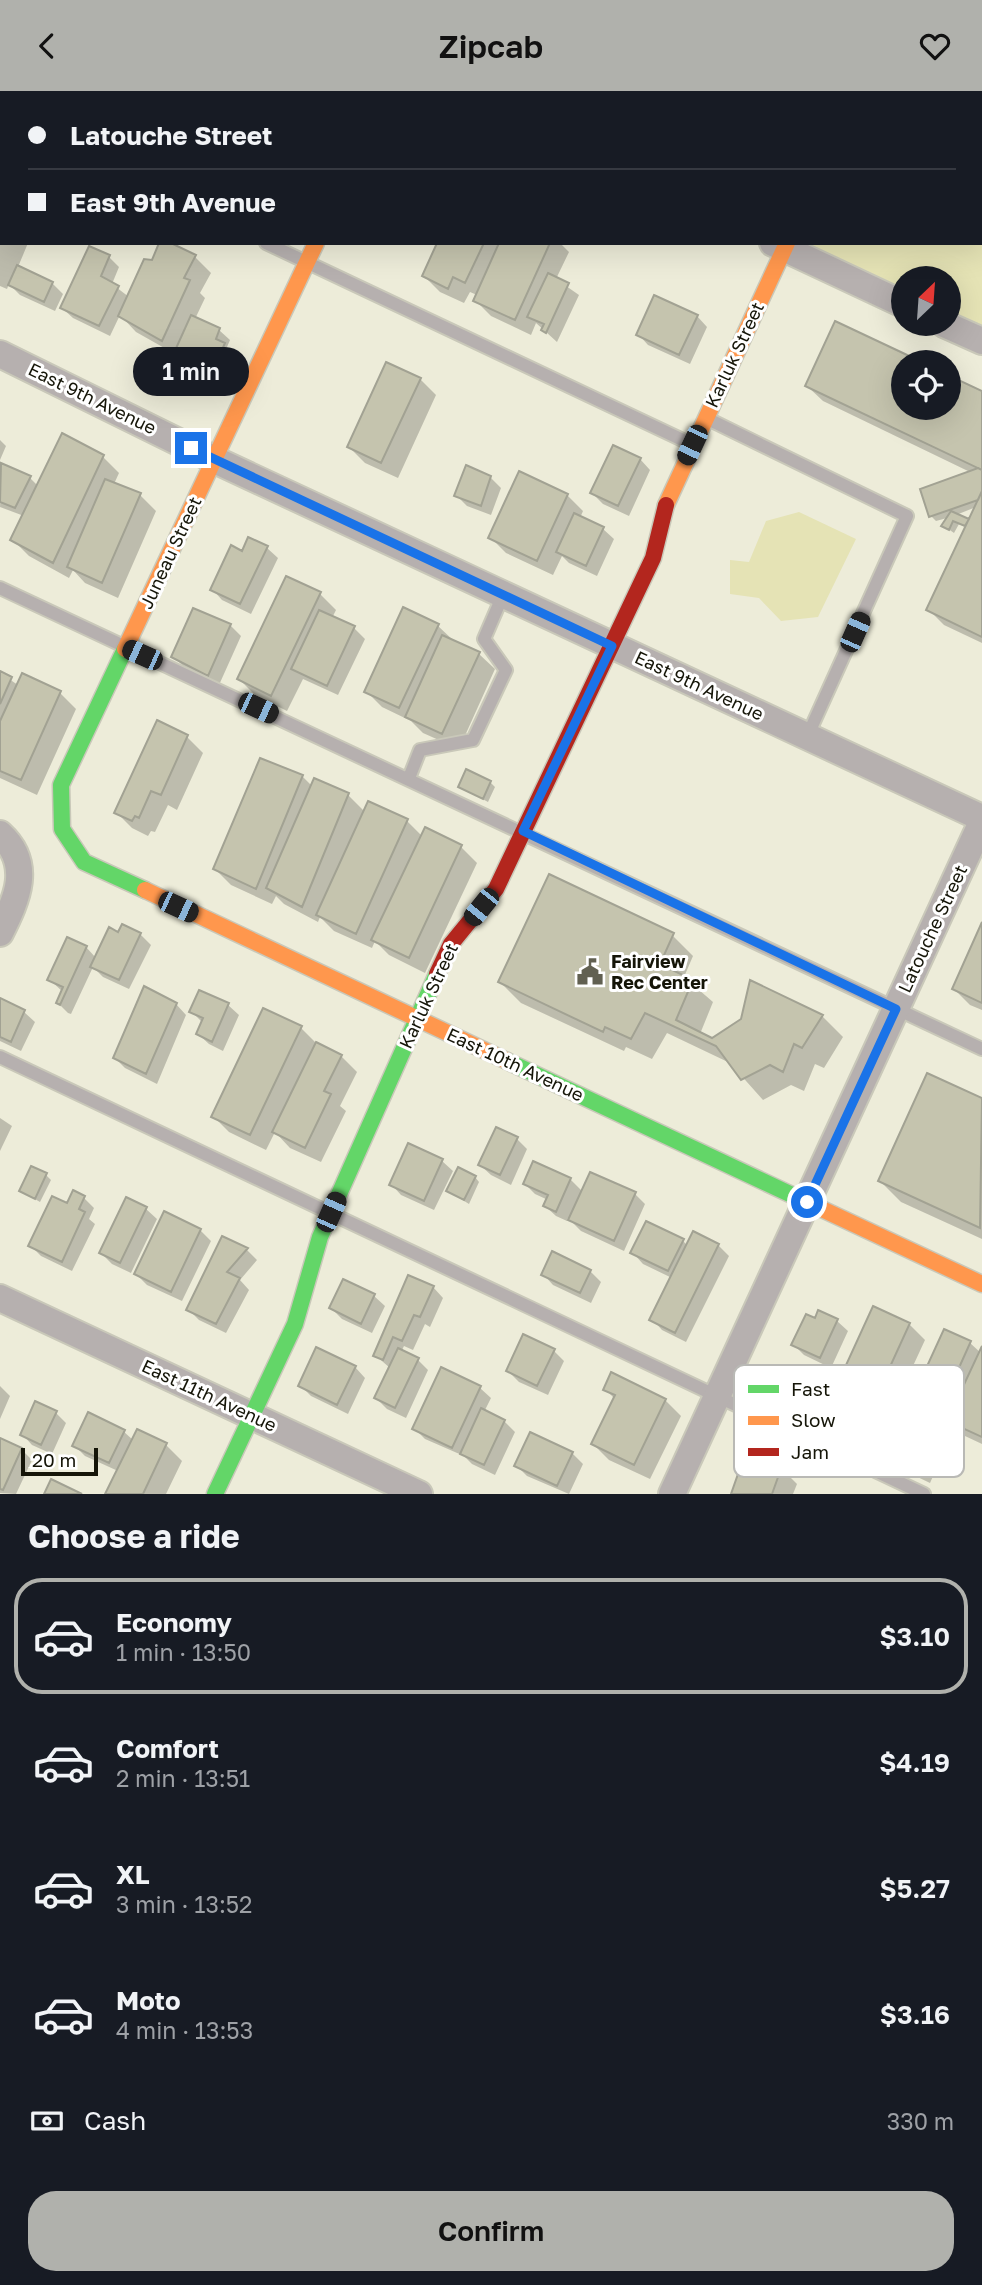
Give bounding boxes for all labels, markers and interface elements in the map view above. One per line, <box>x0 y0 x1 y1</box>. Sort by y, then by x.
icon: back <box>28 27 66 65</box>
text: Zipcab <box>439 27 543 65</box>
icon: heart <box>916 27 954 65</box>
text: Latouche Street <box>70 120 272 151</box>
text: East 9th Avenue <box>70 187 276 218</box>
north arrow <box>891 266 961 336</box>
map controls <box>891 266 961 420</box>
street label: Karluk Street <box>700 298 768 411</box>
callout: 1 min <box>133 347 249 395</box>
button: locate <box>891 350 961 420</box>
text: 1 min <box>162 357 220 385</box>
street label: East 9th Avenue <box>25 358 160 439</box>
car <box>674 422 711 468</box>
route end <box>175 432 207 464</box>
street label: Juneau Street <box>135 493 206 612</box>
car <box>837 609 874 655</box>
car <box>119 637 166 673</box>
street label: East 9th Avenue <box>632 646 767 725</box>
car <box>235 690 282 726</box>
street label: Latouche Street <box>893 861 971 996</box>
car <box>460 884 503 930</box>
car <box>155 889 202 925</box>
street label: Karluk Street <box>394 939 462 1052</box>
place label: Fairview Rec Center <box>611 950 708 993</box>
public building icon: Fairview Rec Center <box>575 957 605 987</box>
street label: East 10th Avenue <box>444 1023 587 1105</box>
route start <box>791 1186 823 1218</box>
car <box>313 1189 350 1235</box>
street label: East 11th Avenue <box>139 1354 280 1436</box>
legend <box>734 1365 964 1477</box>
text: Fast <box>791 1377 830 1400</box>
text: Slow <box>791 1408 836 1431</box>
text: Jam <box>791 1440 829 1463</box>
scale bar <box>21 1445 98 1477</box>
text: 20 m <box>32 1448 76 1471</box>
text: Choose a ride <box>28 1517 240 1555</box>
icon: car <box>32 1605 95 1668</box>
text: Economy <box>116 1607 232 1638</box>
text: $3.10 <box>879 1621 950 1652</box>
text: 1 min · 13:50 <box>116 1638 251 1666</box>
icon: car <box>32 1731 95 1794</box>
text: Comfort <box>116 1733 219 1764</box>
text: $4.19 <box>879 1747 950 1778</box>
text: 2 min · 13:51 <box>116 1764 250 1792</box>
icon: car <box>32 1857 95 1920</box>
text: XL <box>116 1859 150 1890</box>
text: $5.27 <box>880 1873 950 1904</box>
text: 3 min · 13:52 <box>116 1890 252 1918</box>
icon: car <box>32 1983 95 2046</box>
text: Moto <box>116 1985 181 2016</box>
text: $3.16 <box>880 1999 950 2030</box>
text: 4 min · 13:53 <box>116 2016 253 2044</box>
icon: cash <box>28 2102 66 2140</box>
text: Cash <box>84 2105 146 2136</box>
text: 330 m <box>887 2107 954 2135</box>
button: Confirm <box>28 2191 954 2271</box>

